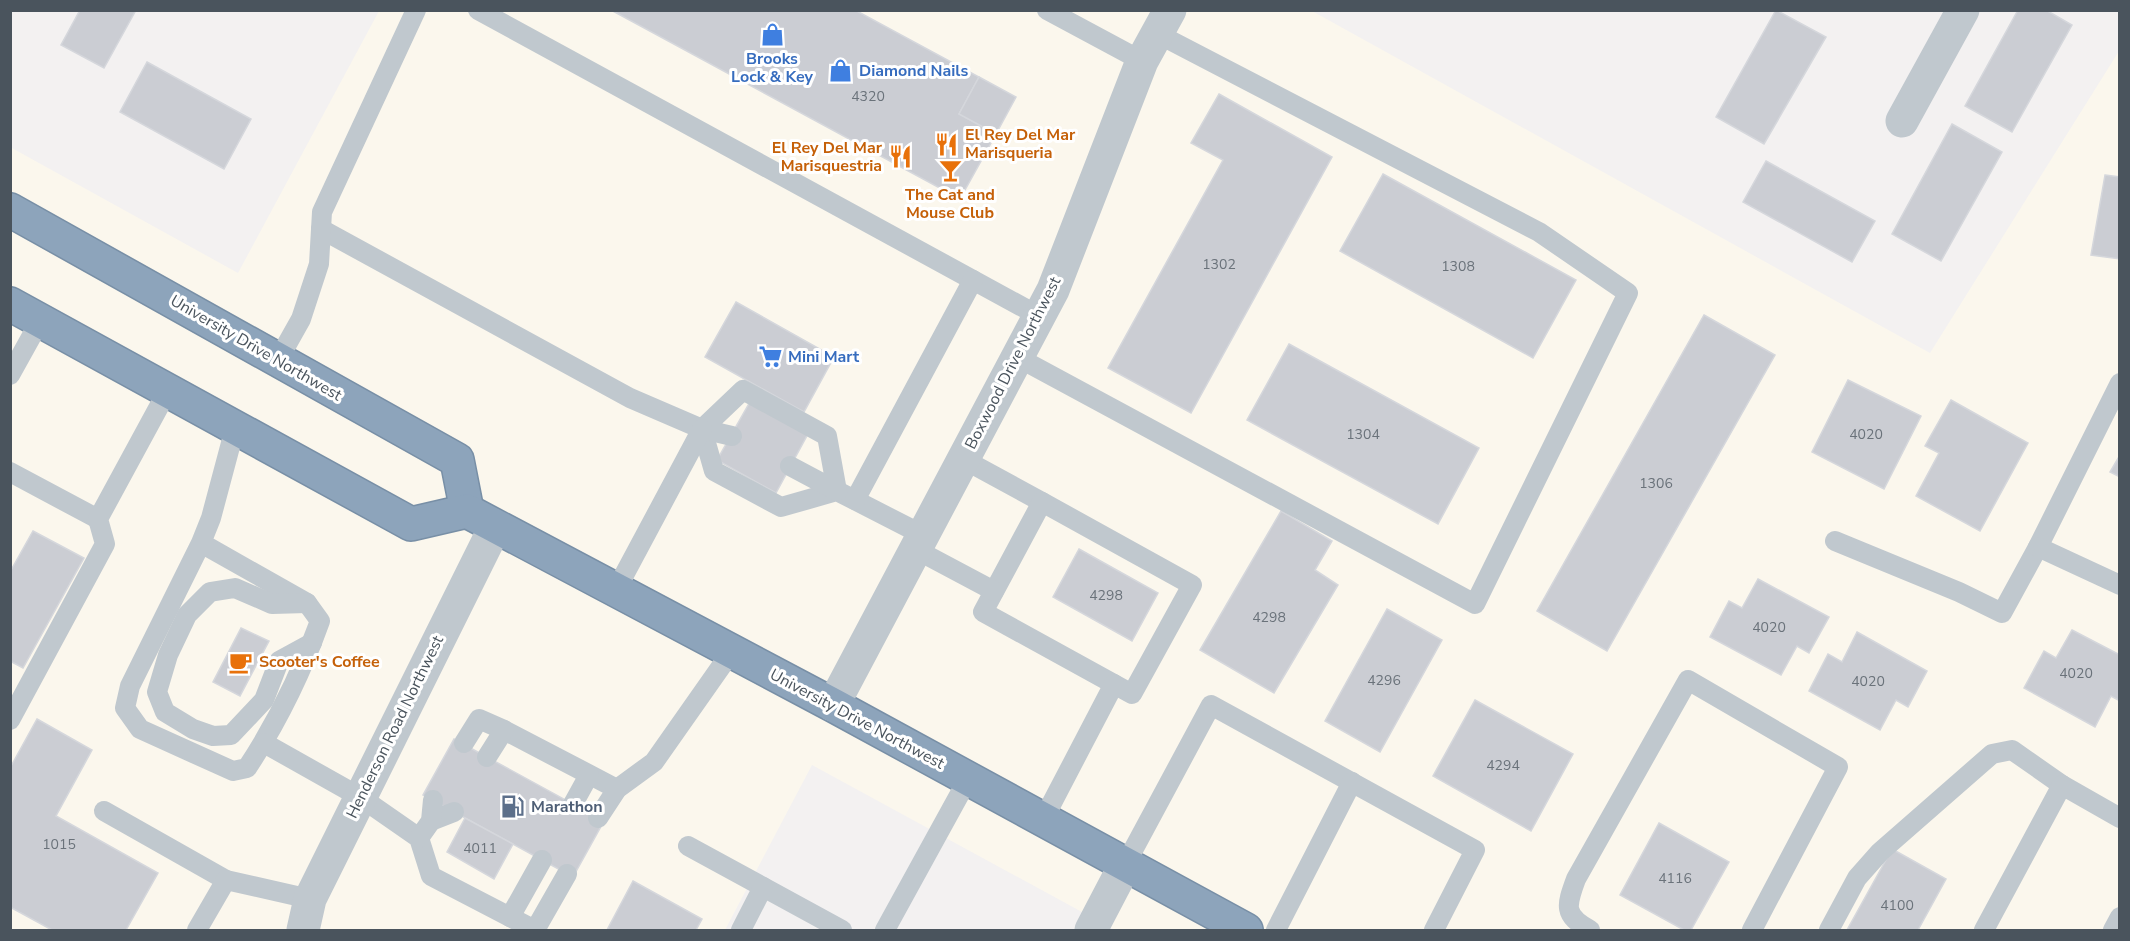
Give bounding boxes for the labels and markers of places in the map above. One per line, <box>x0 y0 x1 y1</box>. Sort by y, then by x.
shop icon: Brooks Lock & Key <box>759 21 785 47</box>
place label: Brooks Lock & Key <box>731 48 814 88</box>
shop icon: Diamond Nails <box>828 58 854 84</box>
place label: Diamond Nails <box>859 60 968 82</box>
place label: El Rey Del Mar Marisqueria <box>965 124 1076 164</box>
restaurant icon: El Rey Del Mar Marisqueria <box>934 131 960 157</box>
place label: El Rey Del Mar Marisquestria <box>772 137 883 177</box>
restaurant icon: El Rey Del Mar Marisquestria <box>887 144 913 170</box>
bar icon: The Cat and Mouse Club <box>937 157 963 183</box>
place label: The Cat and Mouse Club <box>905 184 995 224</box>
supermarket icon: Mini Mart <box>757 344 783 370</box>
place label: Mini Mart <box>788 346 860 368</box>
cafe icon: Scooter's Coffee <box>228 649 254 675</box>
place label: Scooter's Coffee <box>259 651 380 673</box>
fuel station icon: Marathon <box>500 794 526 820</box>
place label: Marathon <box>531 796 603 818</box>

